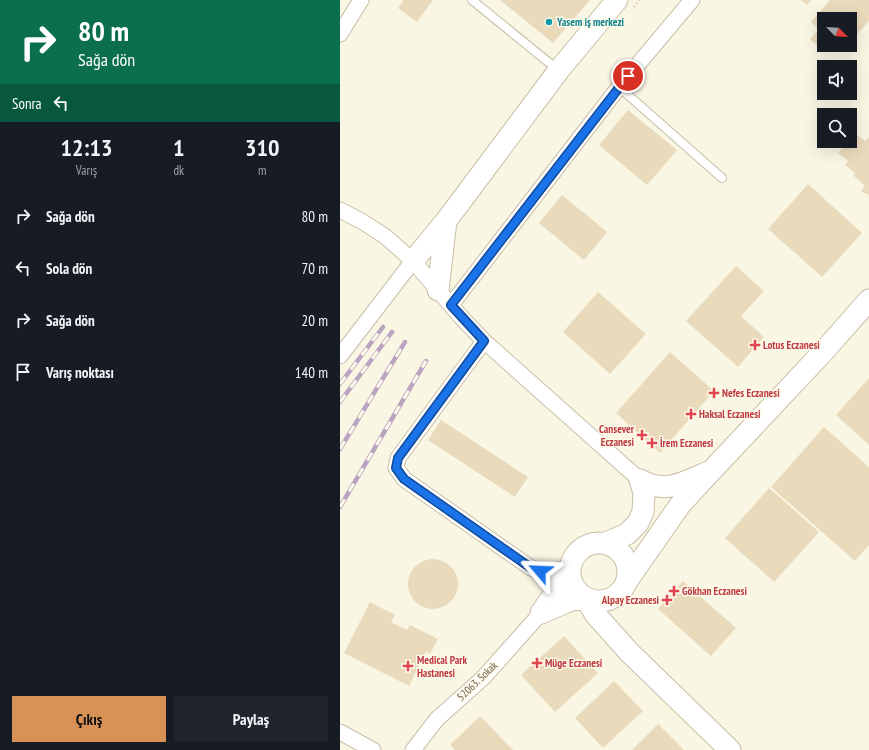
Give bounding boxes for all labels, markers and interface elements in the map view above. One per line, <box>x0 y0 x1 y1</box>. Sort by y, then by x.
text: 80 m <box>78 12 129 49</box>
north arrow <box>817 12 857 52</box>
map controls <box>817 12 857 148</box>
place label: Yasem iş merkezi <box>556 15 625 29</box>
icon: right <box>12 16 64 68</box>
marker: Yasem iş merkezi <box>544 17 554 27</box>
text: Sağa dön <box>78 48 135 71</box>
pin <box>611 59 645 93</box>
button: sound <box>817 60 857 100</box>
icon: arrive <box>617 65 639 87</box>
icon: left <box>50 92 72 114</box>
text: Sonra <box>12 94 42 113</box>
button: search <box>817 108 857 148</box>
text: 12:13 <box>61 132 112 163</box>
text: 1 <box>173 132 184 163</box>
text: 310 <box>245 132 279 163</box>
text: Varış <box>76 162 97 179</box>
text: dk <box>173 162 184 179</box>
text: m <box>258 162 266 179</box>
icon: right <box>12 205 34 227</box>
text: Sağa dön <box>46 207 95 226</box>
text: 80 m <box>302 207 328 226</box>
icon: left <box>12 257 34 279</box>
text: Sola dön <box>46 259 92 278</box>
text: 70 m <box>302 259 328 278</box>
icon: right <box>12 309 34 331</box>
text: Sağa dön <box>46 311 95 330</box>
text: 20 m <box>302 311 328 330</box>
place label: Lotus Eczanesi <box>763 338 820 352</box>
marker: Lotus Eczanesi <box>750 340 760 350</box>
icon: arrive <box>12 361 34 383</box>
text: Varış noktası <box>46 363 114 382</box>
text: 140 m <box>295 363 328 382</box>
place label: Nefes Eczanesi <box>722 386 780 400</box>
marker: Nefes Eczanesi <box>709 388 719 398</box>
place label: Haksal Eczanesi <box>699 407 761 421</box>
marker: Haksal Eczanesi <box>686 409 696 419</box>
place label: Cansever Eczanesi <box>599 422 635 449</box>
marker: Cansever Eczanesi <box>637 430 647 440</box>
place label: İrem Eczanesi <box>660 436 714 450</box>
marker: İrem Eczanesi <box>647 438 657 448</box>
position arrow <box>519 550 561 592</box>
place label: Gökhan Eczanesi <box>682 584 747 598</box>
marker: Gökhan Eczanesi <box>669 586 679 596</box>
place label: Alpay Eczanesi <box>601 593 660 607</box>
marker: Alpay Eczanesi <box>662 595 672 605</box>
place label: Medical Park Hastanesi <box>417 653 467 680</box>
place label: Müge Eczanesi <box>545 656 603 670</box>
street label: 52063. Sokak <box>454 658 501 704</box>
marker: Müge Eczanesi <box>532 658 542 668</box>
marker: Medical Park Hastanesi <box>402 660 414 672</box>
button: Çıkış <box>12 696 166 742</box>
button: Paylaş <box>174 696 328 742</box>

